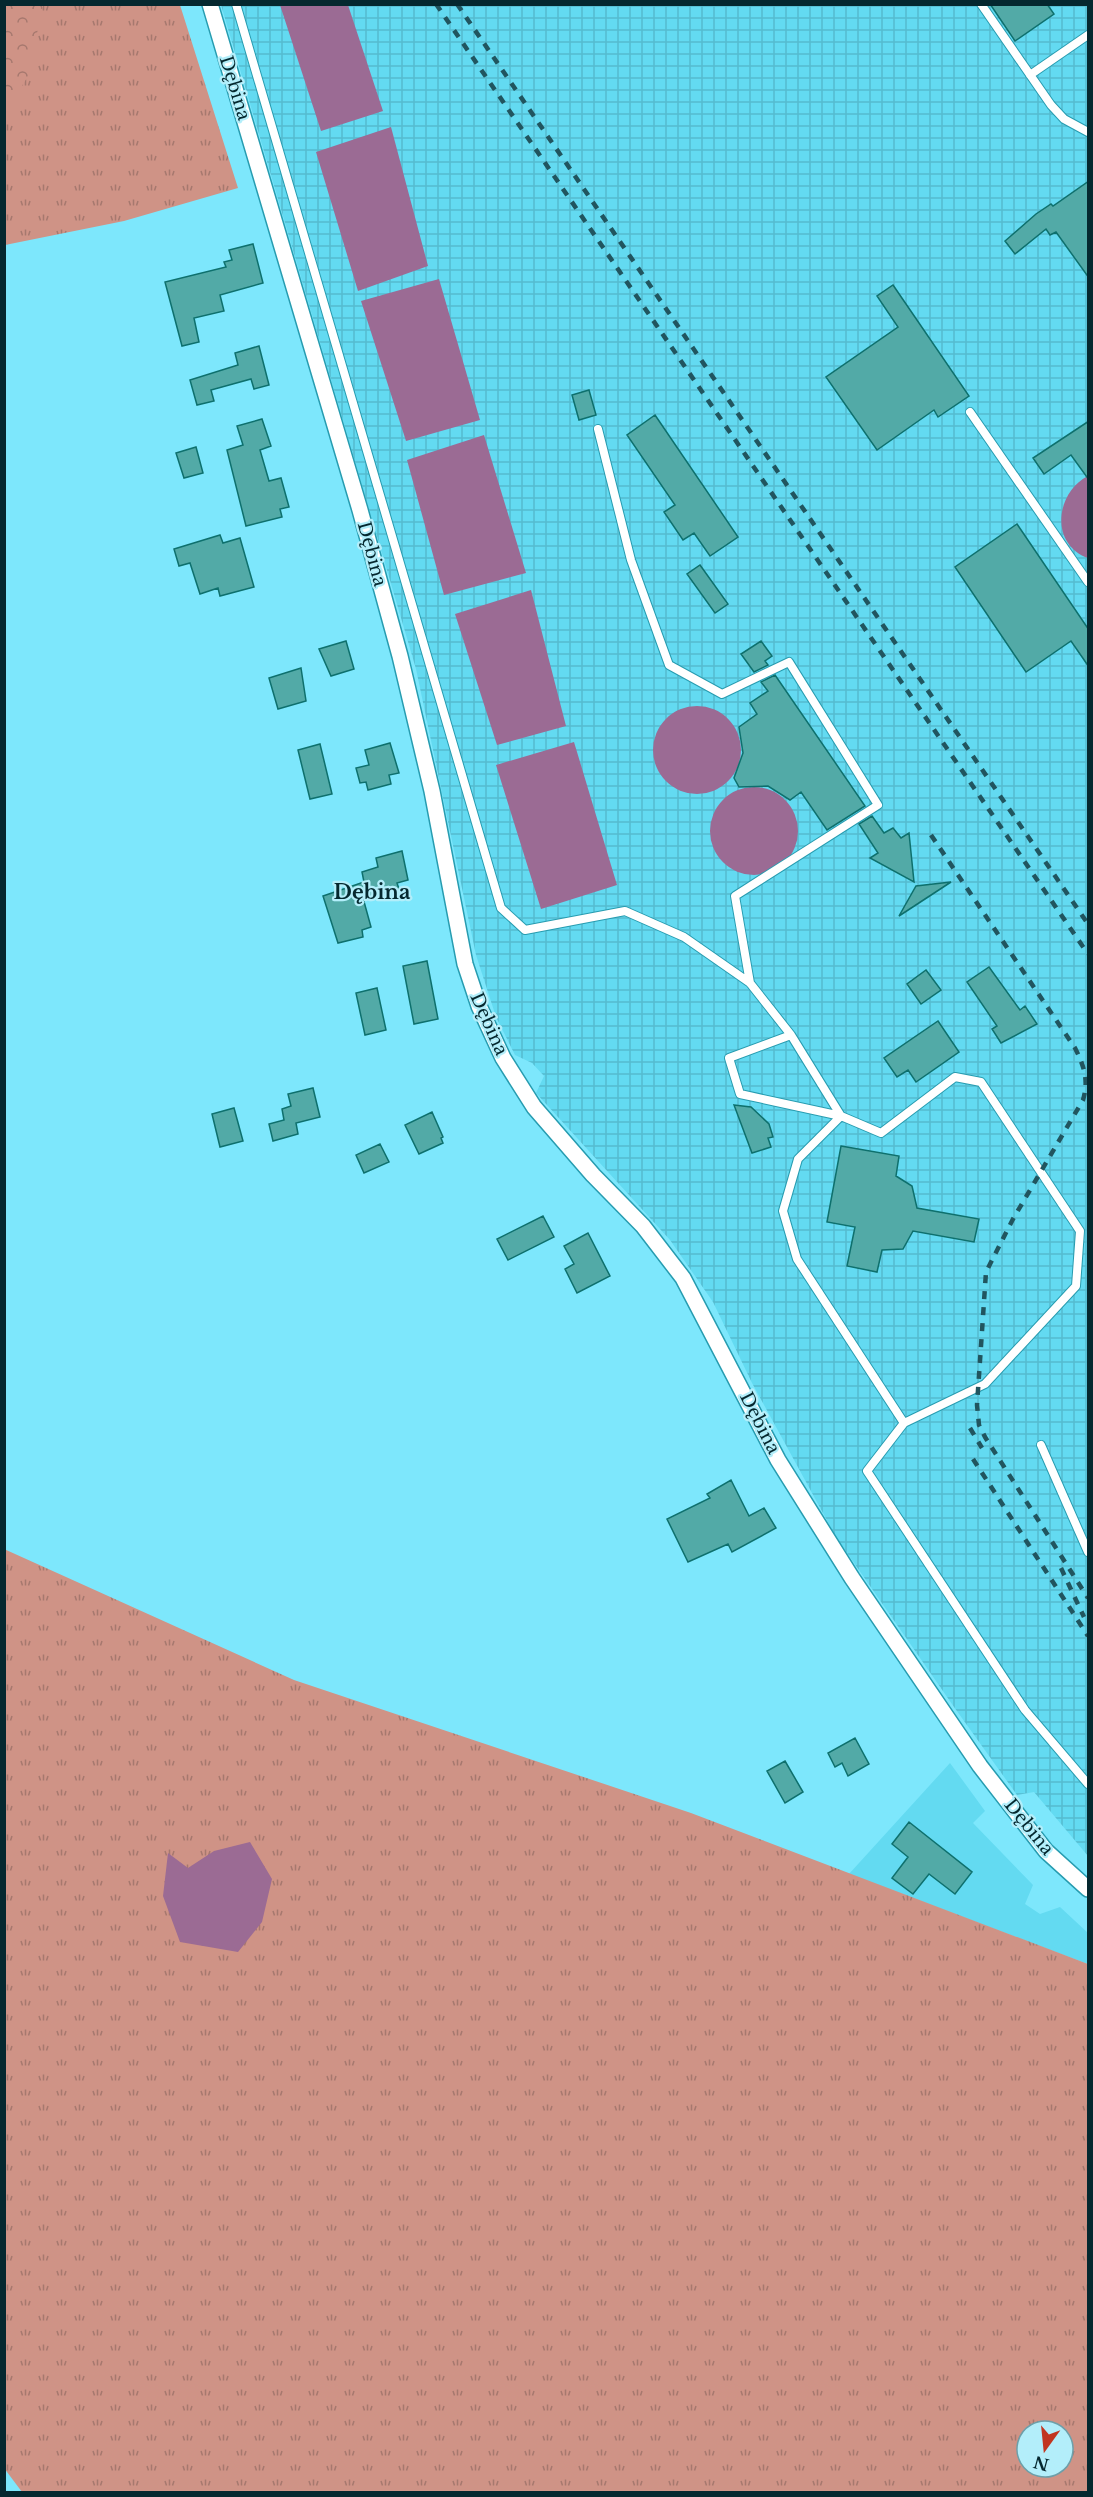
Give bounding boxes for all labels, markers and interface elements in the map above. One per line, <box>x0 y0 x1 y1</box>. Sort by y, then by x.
street label: Dębina <box>215 53 255 123</box>
street label: Dębina <box>353 519 391 589</box>
district label: Dębina <box>334 880 411 904</box>
street label: Dębina <box>465 989 513 1059</box>
street label: Dębina <box>735 1388 785 1458</box>
street label: Dębina <box>1000 1794 1058 1860</box>
north arrow <box>1015 2419 1075 2479</box>
text: N <box>1031 2452 1051 2475</box>

